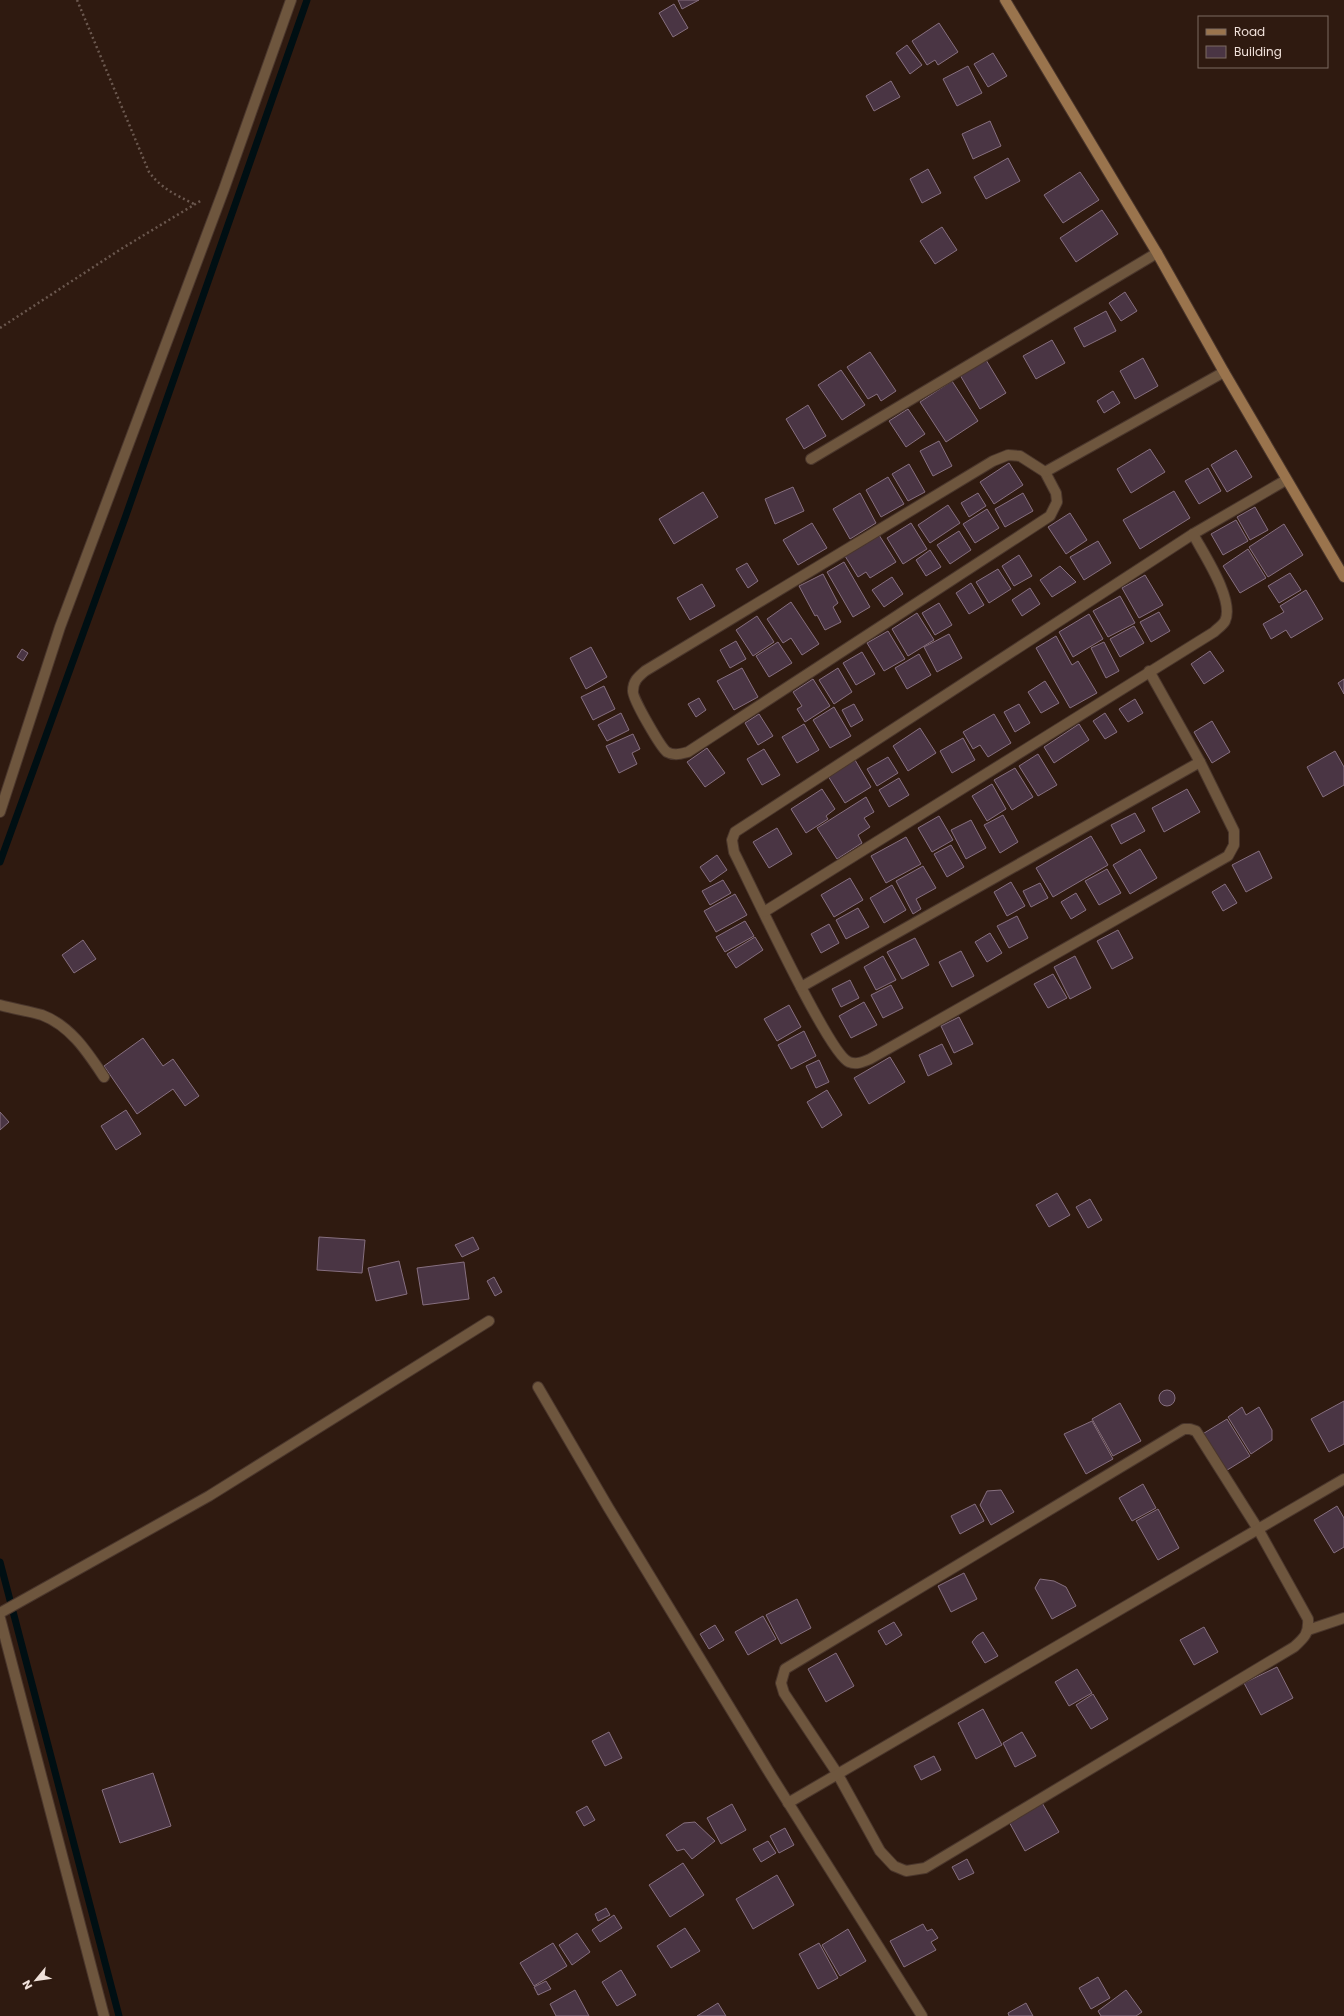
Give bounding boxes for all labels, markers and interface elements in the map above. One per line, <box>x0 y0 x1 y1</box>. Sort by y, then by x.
legend <box>1198 16 1328 68</box>
text: Road <box>1234 23 1265 40</box>
text: Building <box>1234 43 1282 60</box>
north arrow <box>16 1960 56 2000</box>
text: N <box>18 1977 36 1992</box>

